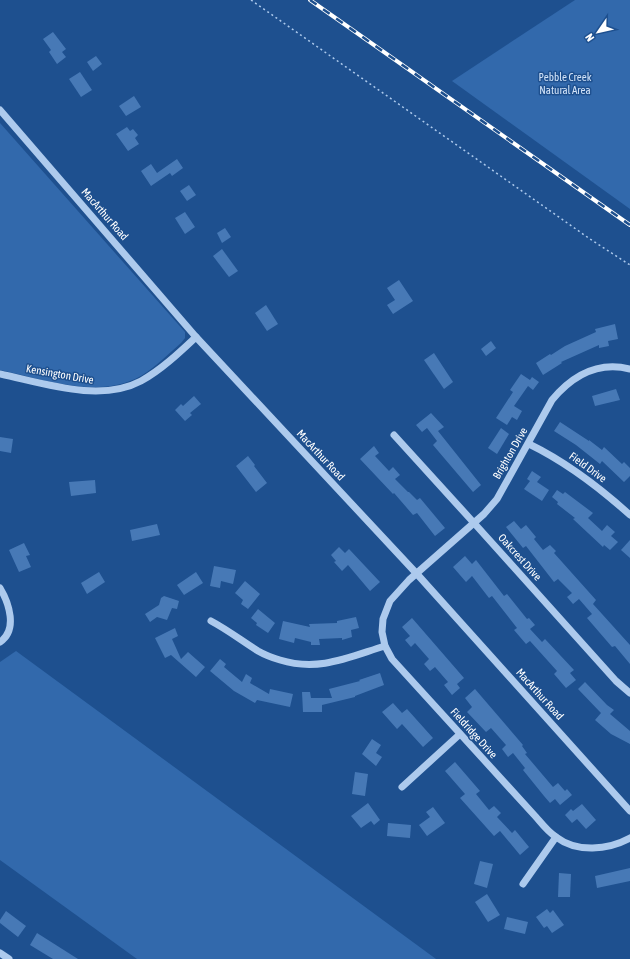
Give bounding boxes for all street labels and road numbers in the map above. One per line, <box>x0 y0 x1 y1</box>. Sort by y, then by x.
street label: MacArthur Road <box>79 186 131 242</box>
street label: Kensington Drive <box>25 362 95 386</box>
street label: Brighton Drive <box>490 425 530 481</box>
street label: MacArthur Road <box>295 427 347 483</box>
street label: Field Drive <box>567 450 609 484</box>
street label: Oakcrest Drive <box>496 531 544 583</box>
street label: MacArthur Road <box>514 666 566 722</box>
street label: Fieldridge Drive <box>448 705 500 761</box>

